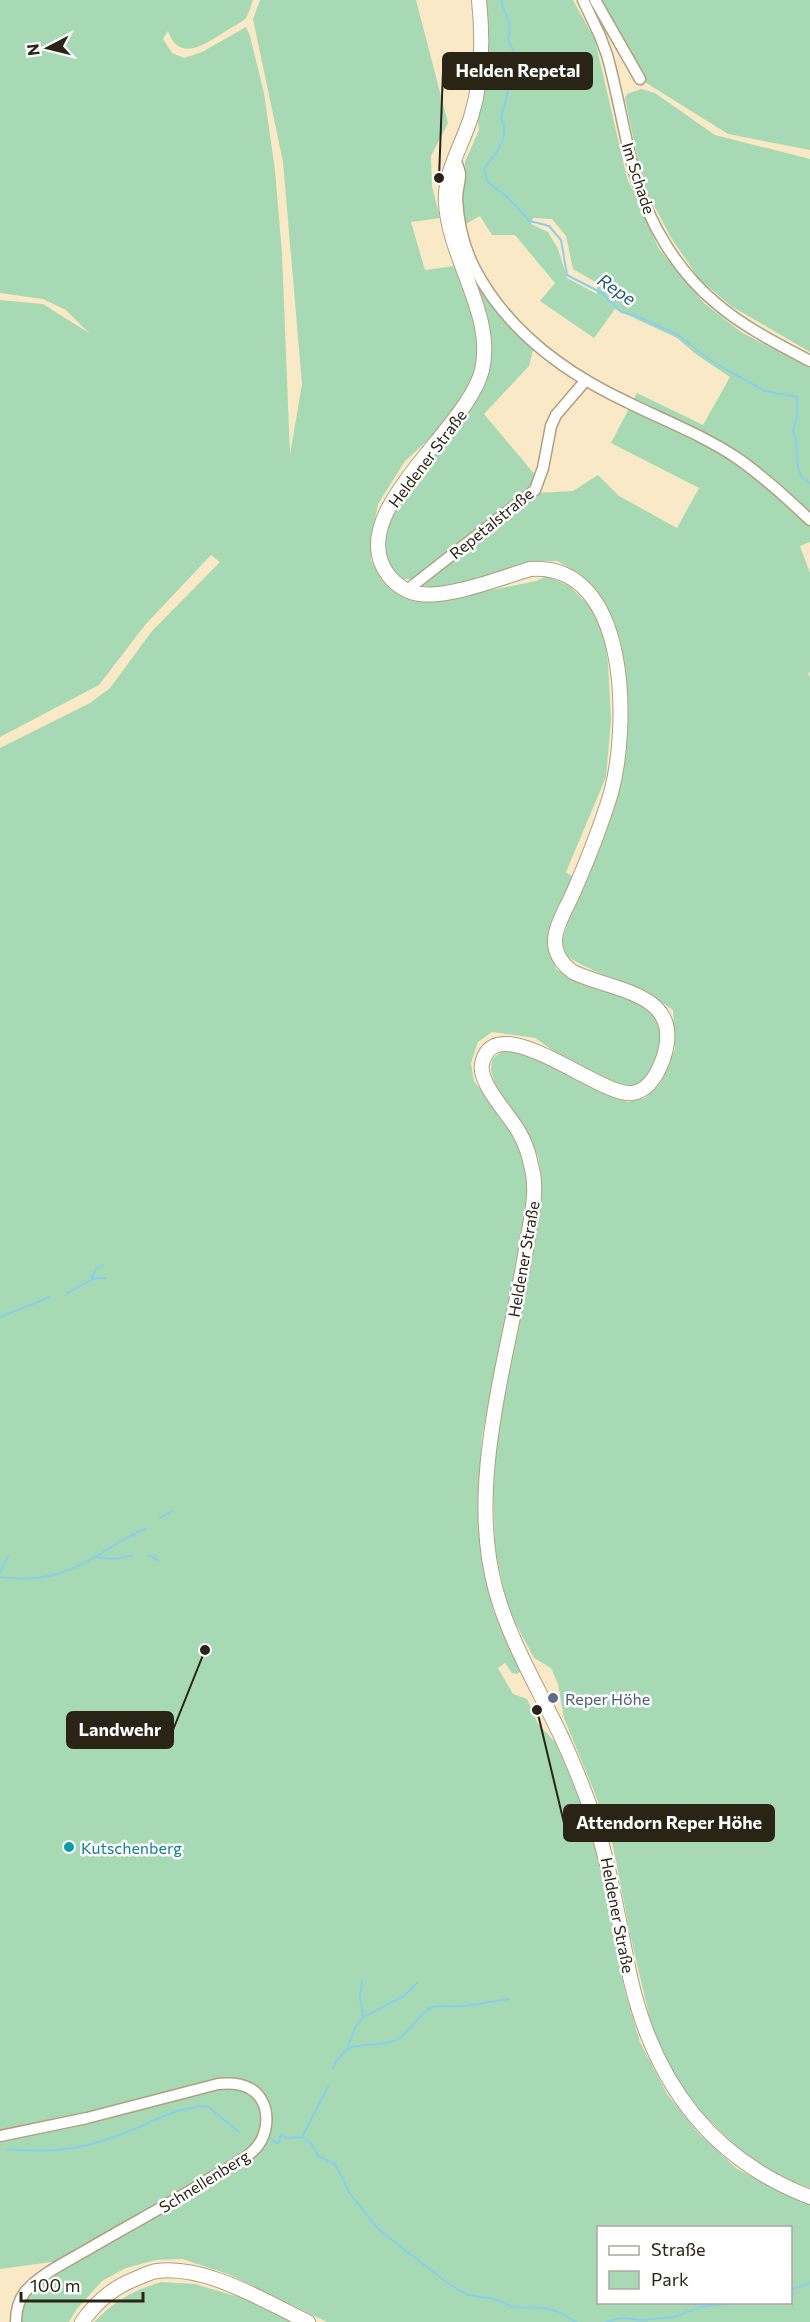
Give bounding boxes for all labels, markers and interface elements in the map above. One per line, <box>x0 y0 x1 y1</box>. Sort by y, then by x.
north arrow <box>18 18 78 78</box>
text: N <box>22 43 43 57</box>
callout: Helden Repetal <box>443 53 592 89</box>
text: Helden Repetal <box>455 59 581 81</box>
street label: Im Schade <box>619 140 659 216</box>
water label: Repe <box>594 268 641 310</box>
street label: Heldener Straße <box>384 405 470 511</box>
street label: Repetalstraße <box>445 484 537 562</box>
street label: Heldener Straße <box>503 1199 543 1319</box>
place label: Reper Höhe <box>565 1689 650 1708</box>
marker: Reper Höhe <box>546 1691 560 1705</box>
callout: Landwehr <box>67 1712 173 1748</box>
text: Landwehr <box>79 1718 162 1740</box>
callout: Attendorn Reper Höhe <box>564 1805 774 1841</box>
text: Attendorn Reper Höhe <box>576 1811 762 1833</box>
place label: Kutschenberg <box>81 1838 182 1857</box>
marker: Kutschenberg <box>62 1840 76 1854</box>
street label: Heldener Straße <box>597 1855 639 1975</box>
street label: Schnellenberg <box>155 2146 253 2216</box>
legend <box>597 2226 792 2304</box>
text: Straße <box>651 2238 706 2260</box>
scale bar <box>21 2265 142 2303</box>
text: Park <box>651 2268 689 2290</box>
text: 100 m <box>30 2274 80 2296</box>

